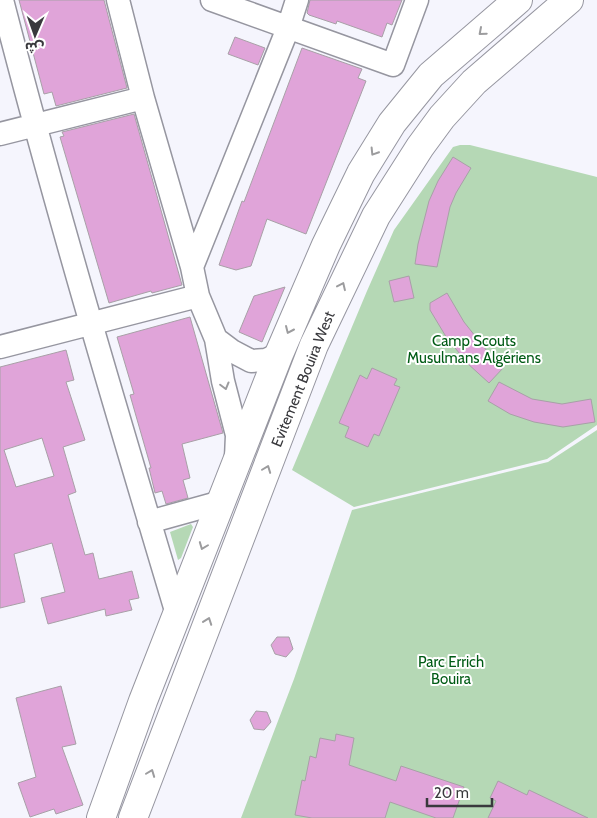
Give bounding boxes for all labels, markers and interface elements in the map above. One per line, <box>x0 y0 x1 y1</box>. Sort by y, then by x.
north arrow <box>10 10 60 60</box>
one-way arrow <box>478 26 487 35</box>
text: ش <box>25 39 44 57</box>
one-way arrow <box>371 147 380 156</box>
one-way arrow <box>335 282 346 291</box>
street label: Evitement Bouira West <box>268 308 338 450</box>
one-way arrow <box>285 325 296 334</box>
park label: Camp Scouts Musulmans Algériens <box>407 332 541 367</box>
one-way arrow <box>219 382 230 391</box>
one-way arrow <box>261 465 271 474</box>
one-way arrow <box>199 541 210 550</box>
one-way arrow <box>202 617 212 625</box>
park label: Parc Errich Bouira <box>418 653 484 688</box>
one-way arrow <box>145 769 155 777</box>
scale bar <box>427 776 492 808</box>
text: 20 m <box>434 784 469 802</box>

